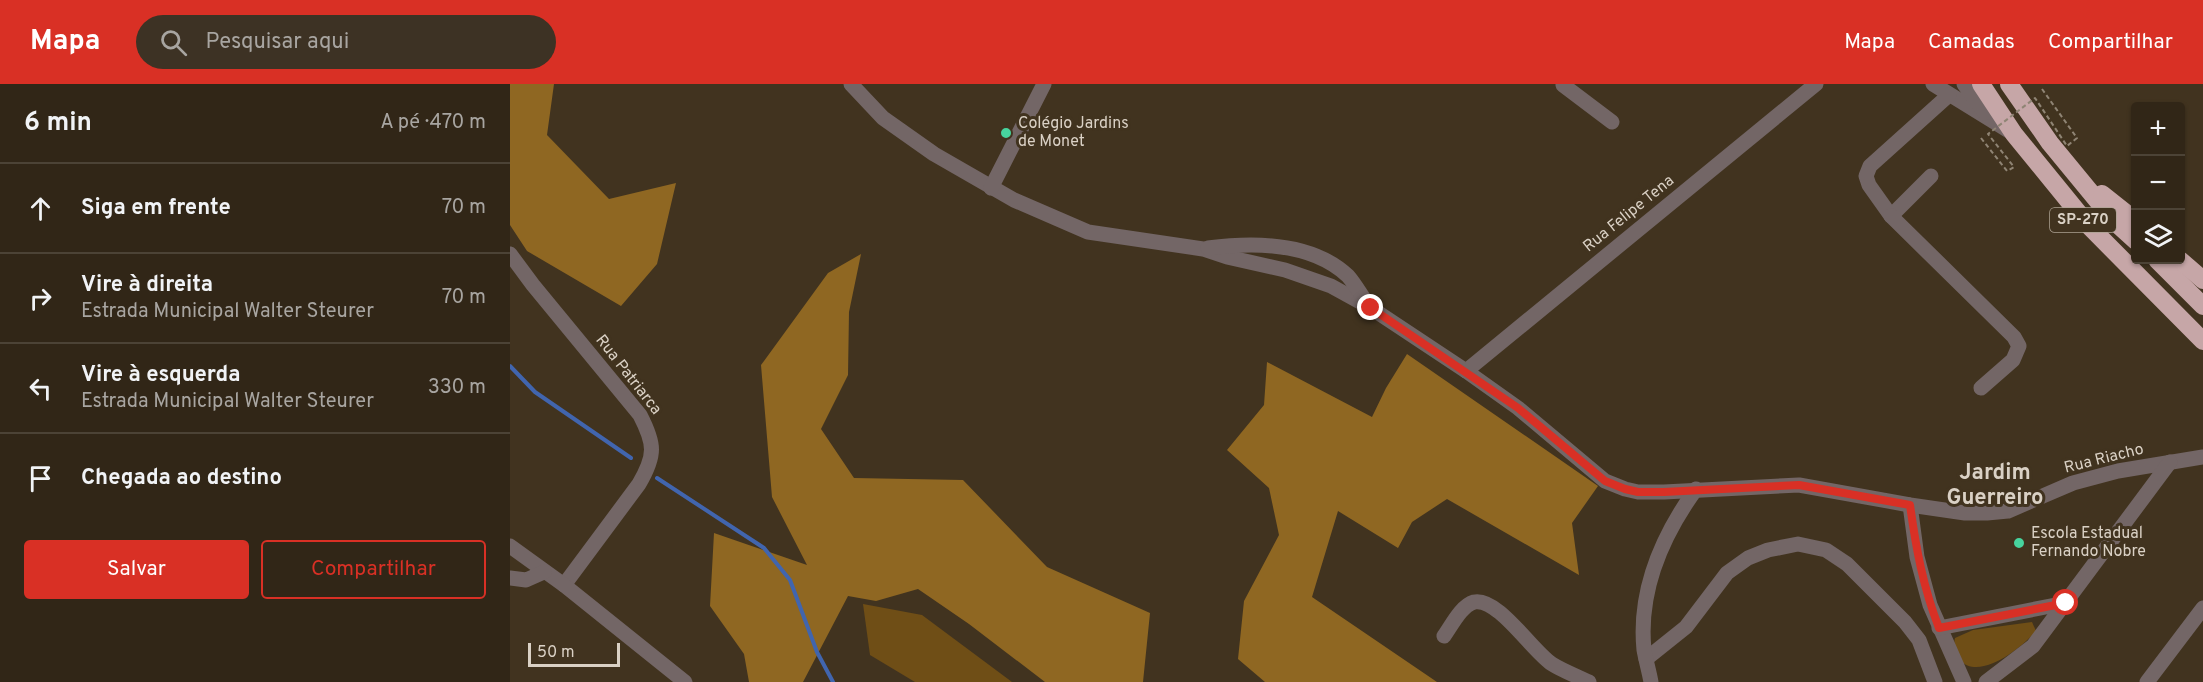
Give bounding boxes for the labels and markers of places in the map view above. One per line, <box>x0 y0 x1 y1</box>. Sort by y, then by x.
place label: Colégio Jardins de Monet <box>1018 114 1129 152</box>
marker: Colégio Jardins de Monet <box>999 126 1013 140</box>
place label: Escola Estadual Fernando Nobre <box>2031 524 2146 562</box>
marker: Escola Estadual Fernando Nobre <box>2012 536 2026 550</box>

